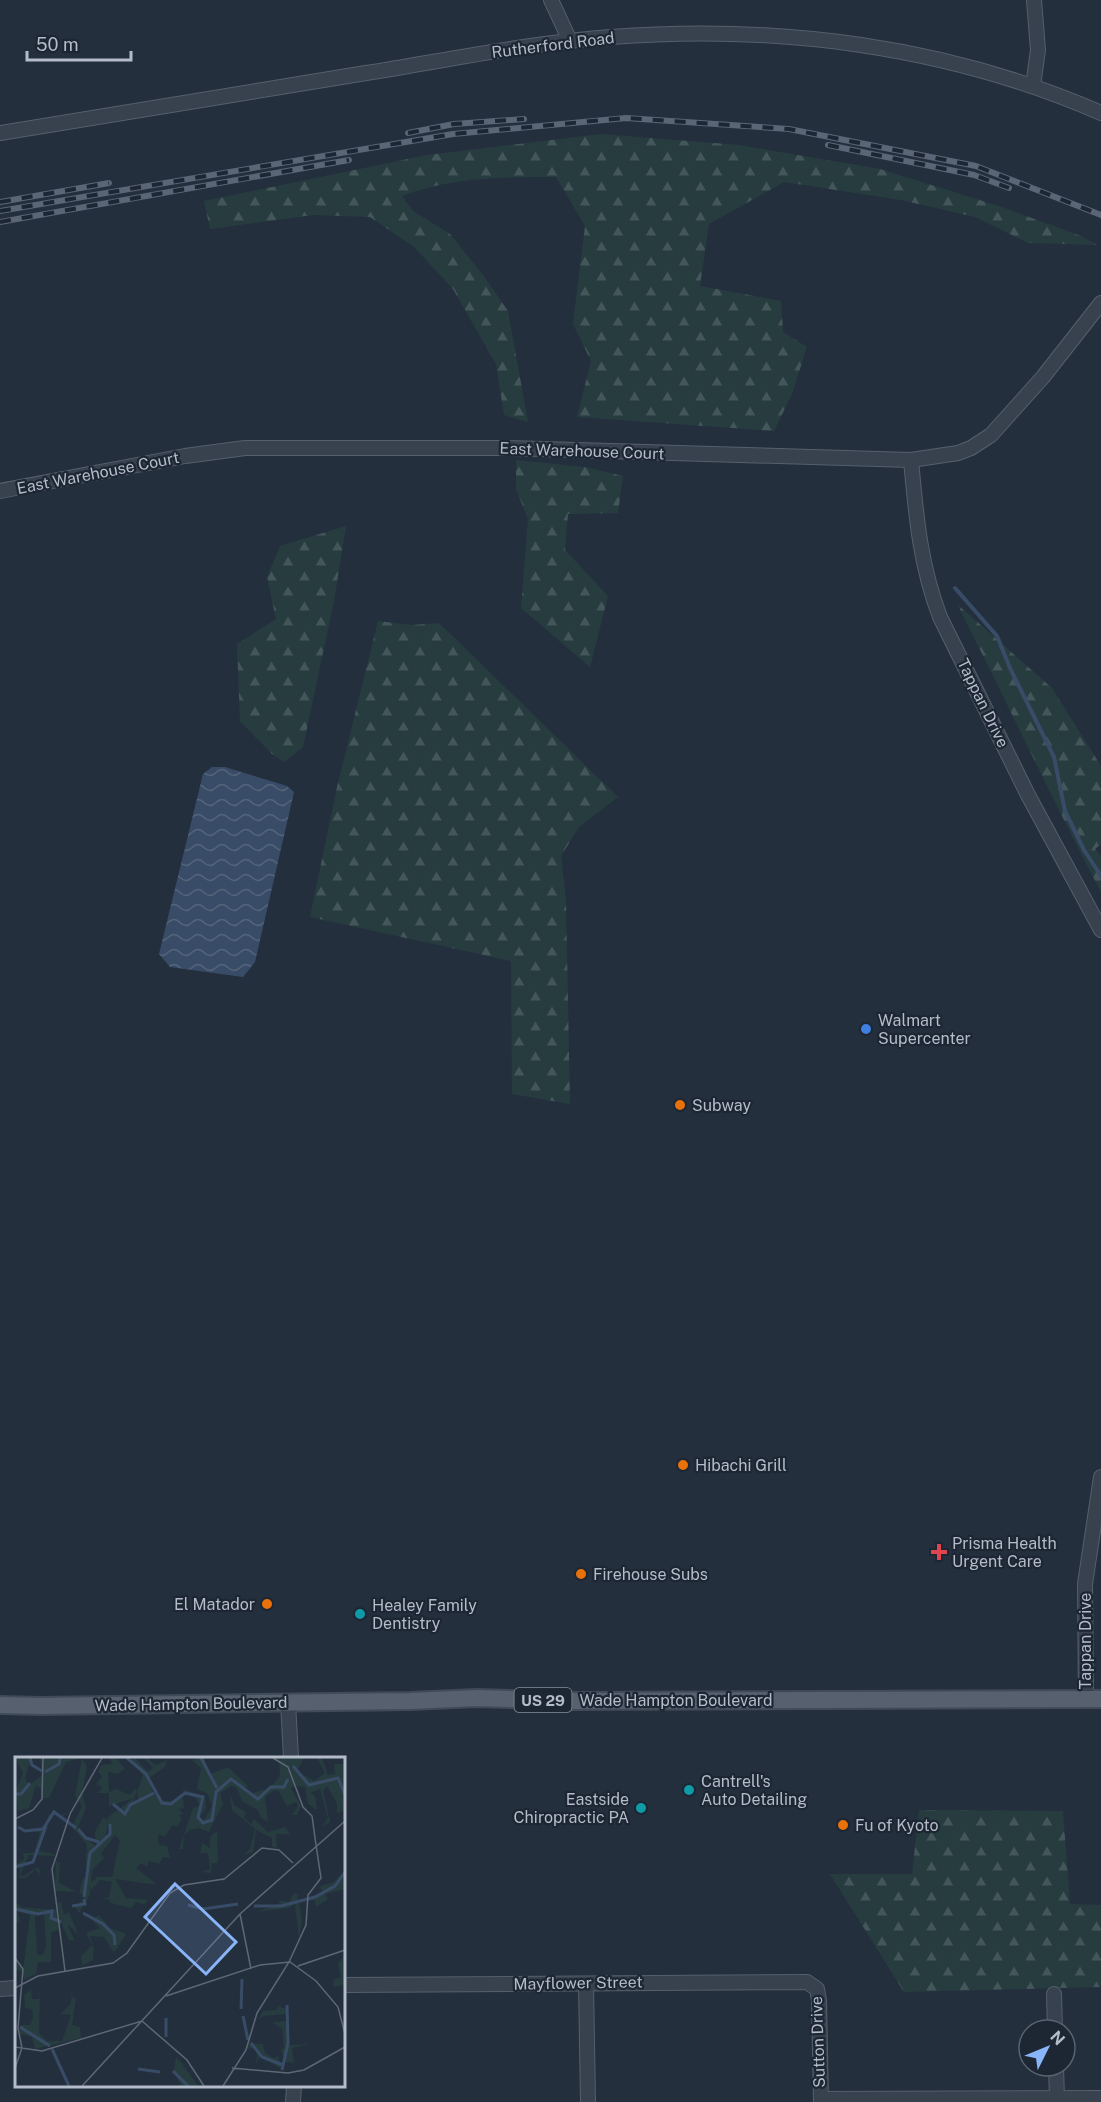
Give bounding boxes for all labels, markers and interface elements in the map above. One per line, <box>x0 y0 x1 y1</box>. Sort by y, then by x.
scale bar <box>27 24 130 62</box>
street label: Rutherford Road <box>490 28 616 62</box>
text: 50 m <box>36 34 79 55</box>
street label: East Warehouse Court <box>499 439 665 463</box>
street label: East Warehouse Court <box>15 448 181 498</box>
street label: Tappan Drive <box>953 655 1013 751</box>
place label: Walmart Supercenter <box>878 1011 971 1048</box>
marker: Walmart Supercenter <box>859 1022 873 1036</box>
place label: Subway <box>692 1096 751 1115</box>
marker: Subway <box>673 1098 687 1112</box>
place label: Hibachi Grill <box>695 1456 787 1475</box>
marker: Hibachi Grill <box>676 1458 690 1472</box>
place label: Prisma Health Urgent Care <box>952 1534 1057 1571</box>
marker: Prisma Health Urgent Care <box>930 1543 948 1561</box>
place label: Firehouse Subs <box>593 1565 708 1584</box>
marker: Firehouse Subs <box>574 1567 588 1581</box>
street label: Tappan Drive <box>1076 1593 1095 1689</box>
place label: El Matador <box>174 1595 255 1614</box>
place label: Healey Family Dentistry <box>372 1596 477 1633</box>
marker: El Matador <box>260 1597 274 1611</box>
marker: Healey Family Dentistry <box>353 1607 367 1621</box>
road number: US 29 <box>514 1688 572 1712</box>
street label: Wade Hampton Boulevard <box>580 1691 772 1710</box>
street label: Wade Hampton Boulevard <box>94 1693 288 1715</box>
inset map <box>15 1757 345 2087</box>
place label: Cantrell's Auto Detailing <box>701 1772 807 1809</box>
marker: Cantrell's Auto Detailing <box>682 1783 696 1797</box>
place label: Eastside Chiropractic PA <box>514 1790 629 1827</box>
marker: Eastside Chiropractic PA <box>634 1801 648 1815</box>
place label: Fu of Kyoto <box>855 1816 939 1835</box>
marker: Fu of Kyoto <box>836 1818 850 1832</box>
street label: Mayflower Street <box>513 1972 643 1994</box>
street label: Sutton Drive <box>807 1996 829 2088</box>
north arrow <box>1017 2018 1077 2078</box>
text: N <box>1046 2027 1069 2049</box>

